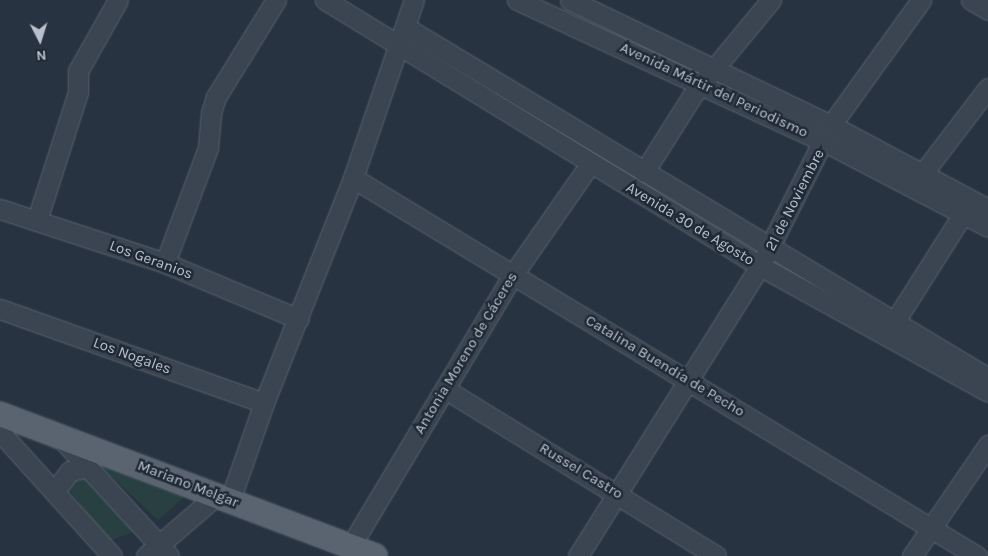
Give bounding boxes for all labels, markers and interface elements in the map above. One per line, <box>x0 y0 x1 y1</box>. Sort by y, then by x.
north arrow <box>15 15 65 65</box>
street label: Avenida Mártir del Periodismo <box>617 38 811 142</box>
text: N <box>36 47 47 64</box>
street label: 21 de Noviembre <box>762 146 828 254</box>
street label: Avenida 30 de Agosto <box>623 179 757 269</box>
street label: Los Geranios <box>107 237 195 283</box>
street label: Antonia Moreno de Cáceres <box>410 269 522 437</box>
street label: Catalina Buendía de Pecho <box>582 311 748 421</box>
street label: Los Nogales <box>91 334 173 378</box>
street label: Russel Castro <box>536 439 626 503</box>
street label: Mariano Melgar <box>135 456 241 512</box>

